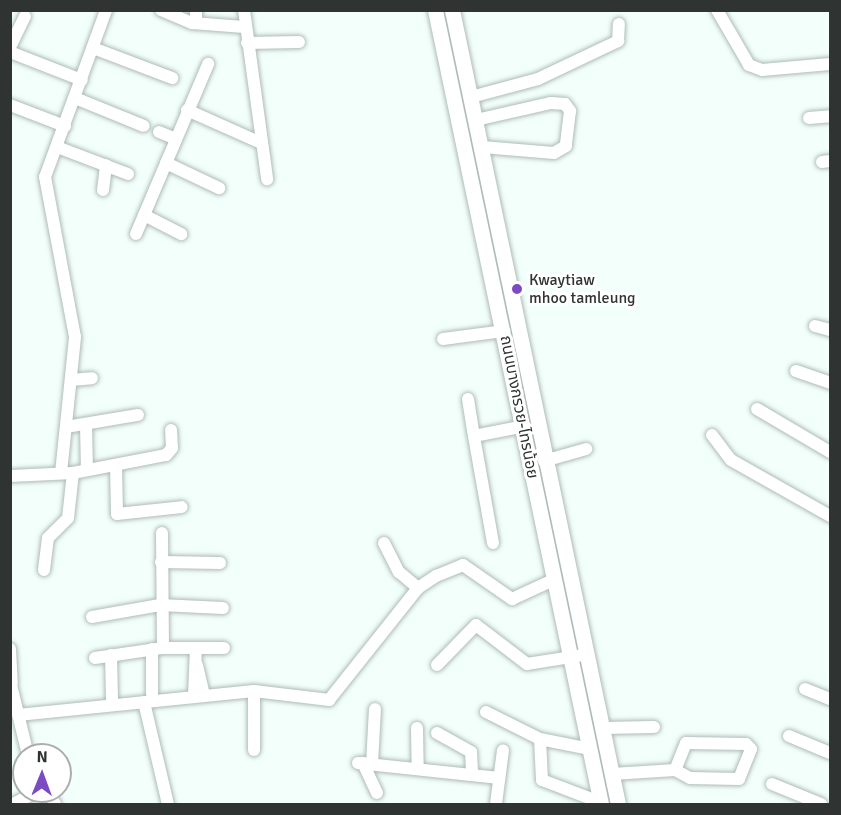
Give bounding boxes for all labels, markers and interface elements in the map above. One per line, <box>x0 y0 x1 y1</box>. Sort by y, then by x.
place label: Kwaytiaw mhoo tamleung <box>529 270 636 308</box>
marker: Kwaytiaw mhoo tamleung <box>510 282 524 296</box>
street label: ถนนบางกรวย-ไทรน้อย <box>496 334 542 480</box>
north arrow <box>12 743 72 803</box>
text: N <box>37 747 48 767</box>

